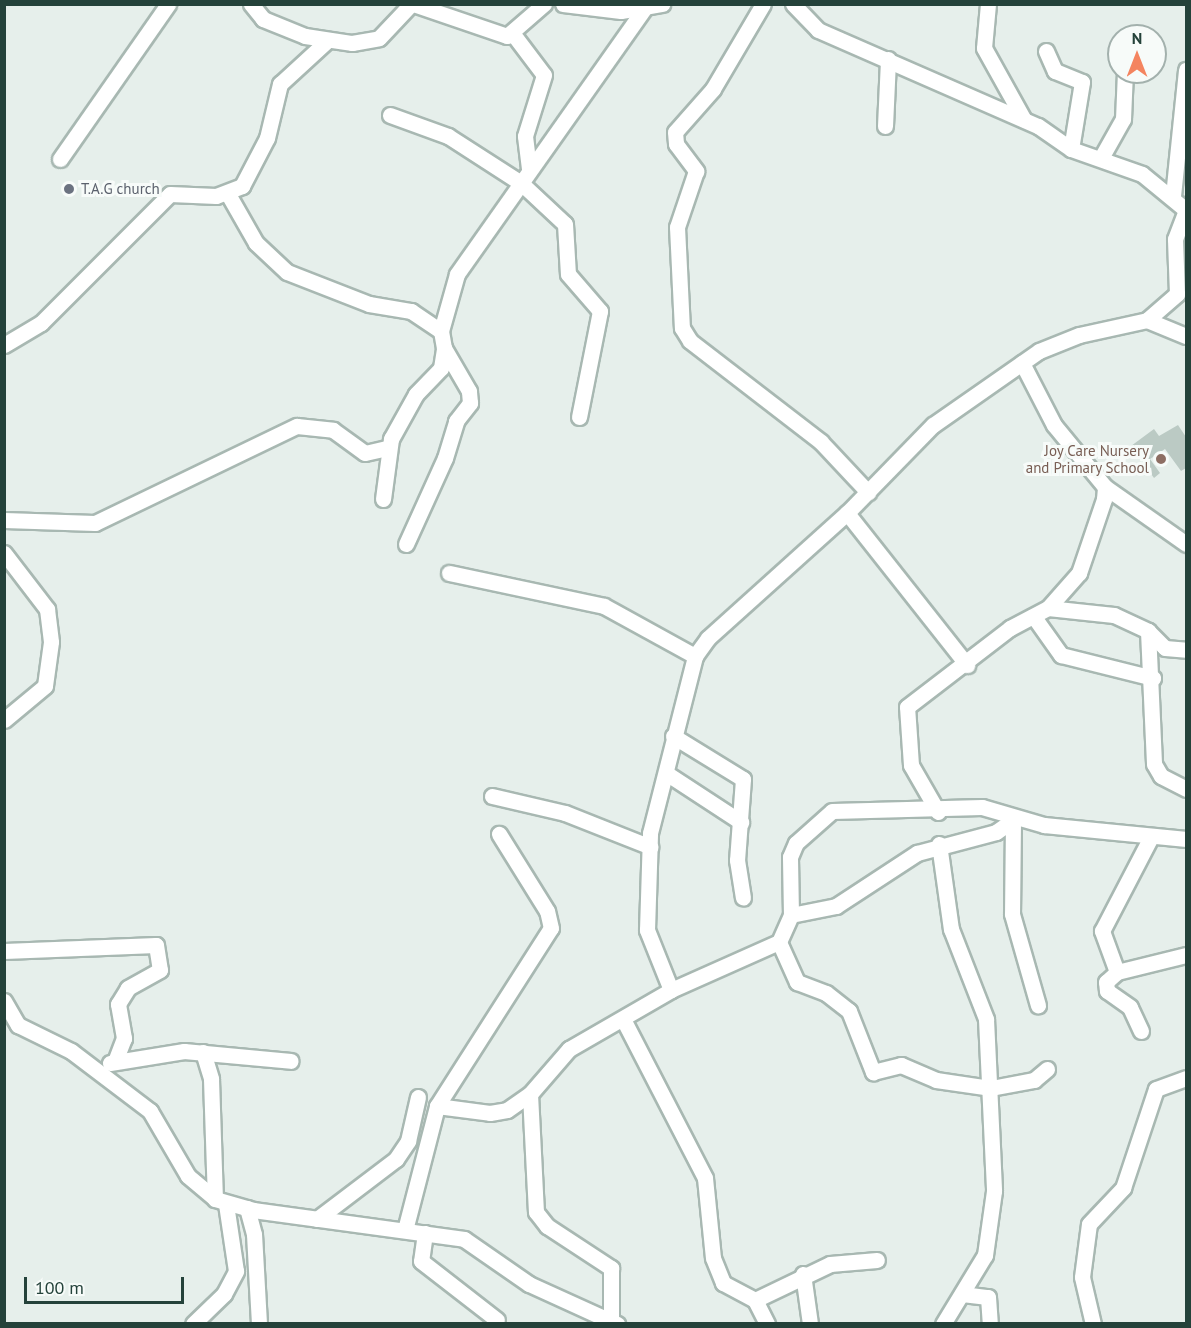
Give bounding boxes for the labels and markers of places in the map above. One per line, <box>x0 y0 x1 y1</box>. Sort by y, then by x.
place label: T.A.G church <box>81 180 160 198</box>
marker: T.A.G church <box>62 182 76 196</box>
place label: Joy Care Nursery and Primary School <box>1025 441 1149 476</box>
marker: Joy Care Nursery and Primary School <box>1154 452 1168 466</box>

